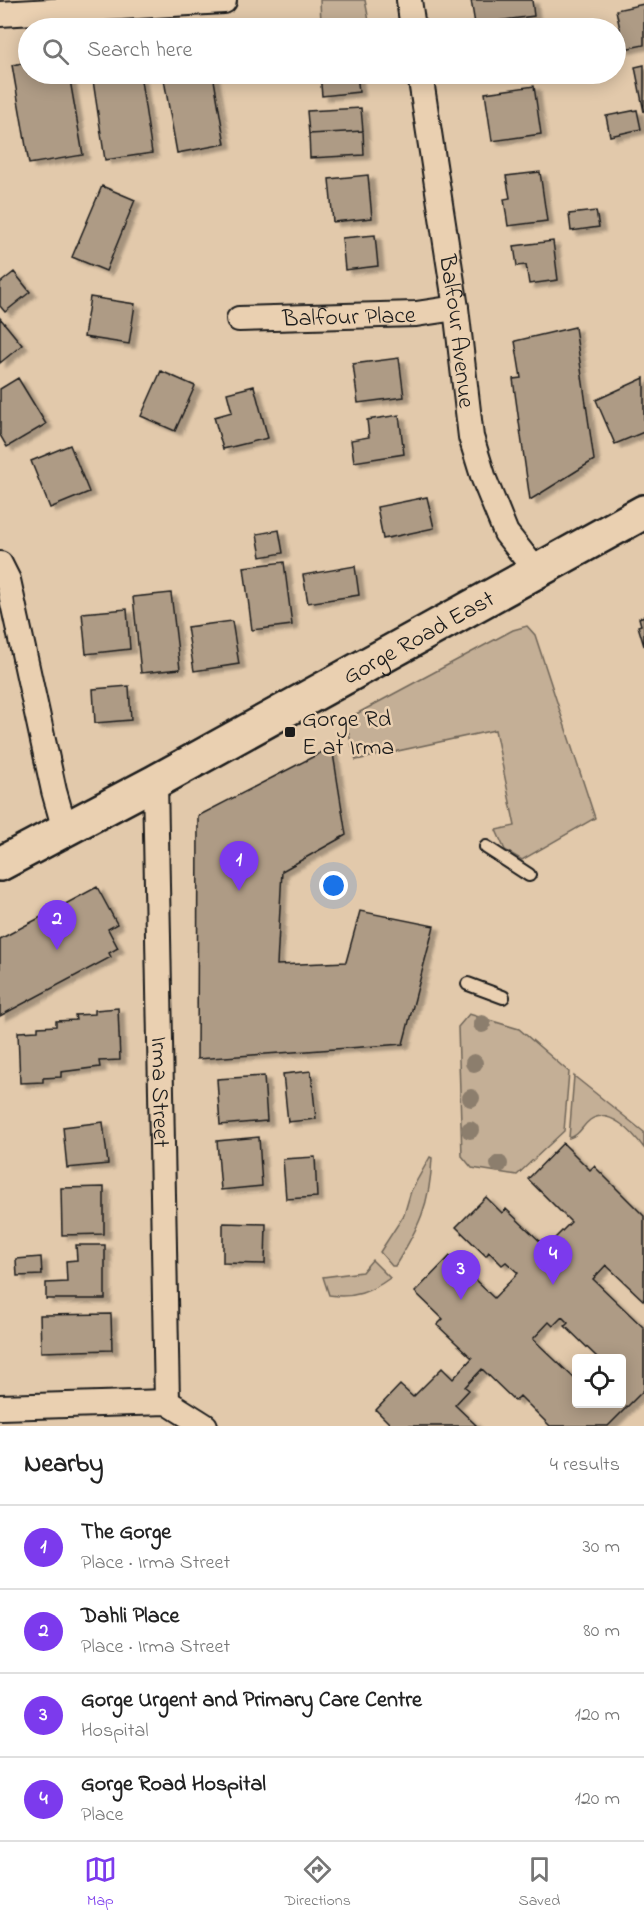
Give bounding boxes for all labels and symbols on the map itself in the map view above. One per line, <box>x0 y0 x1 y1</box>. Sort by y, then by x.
street label: Balfour Avenue <box>428 251 483 410</box>
street label: Balfour Place <box>281 299 416 338</box>
street label: Gorge Road East <box>337 583 502 695</box>
place label: Gorge Rd E at Irma <box>302 703 394 766</box>
marker: Gorge Rd E at Irma <box>283 725 297 739</box>
pin: 1 <box>220 842 258 891</box>
your location <box>319 871 348 900</box>
pin: 2 <box>38 900 76 950</box>
street label: Irma Street <box>140 1036 177 1148</box>
pin: 4 <box>534 1236 572 1285</box>
pin: 3 <box>442 1250 480 1300</box>

